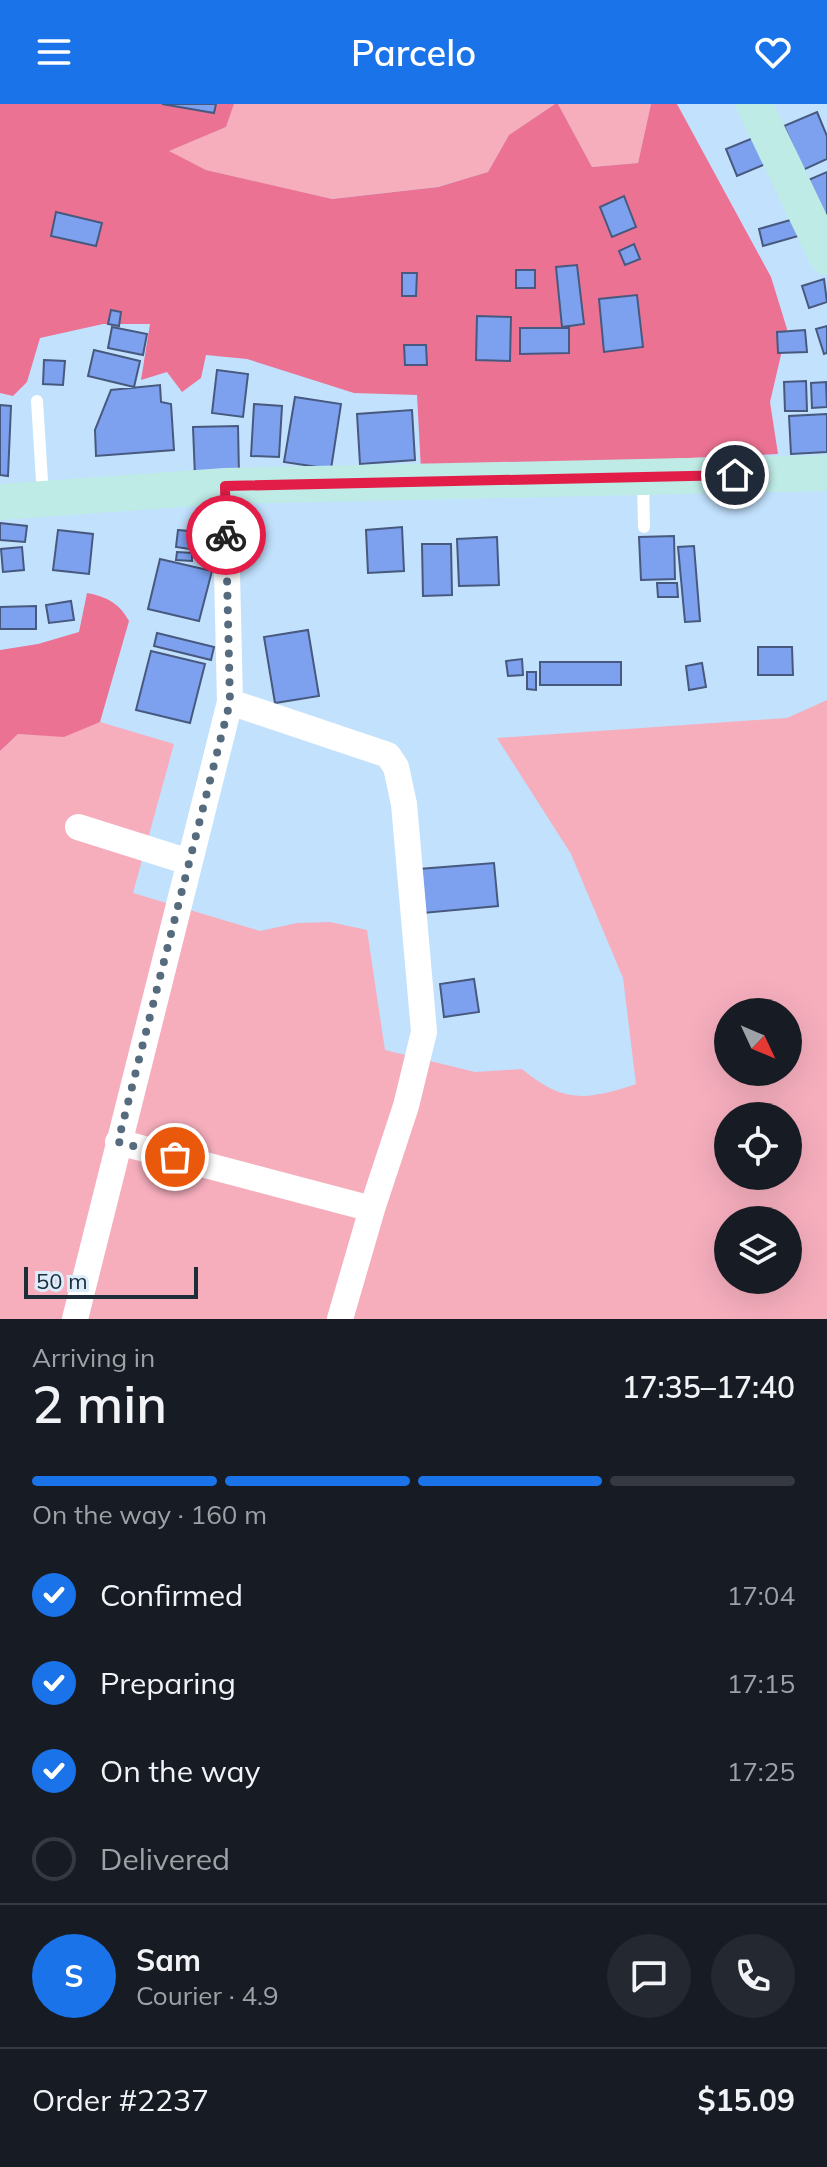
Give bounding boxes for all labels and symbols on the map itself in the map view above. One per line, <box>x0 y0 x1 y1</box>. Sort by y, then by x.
pin <box>701 441 769 509</box>
courier <box>186 495 266 575</box>
north arrow <box>714 998 802 1086</box>
pin <box>141 1123 209 1191</box>
scale bar <box>24 1263 198 1299</box>

